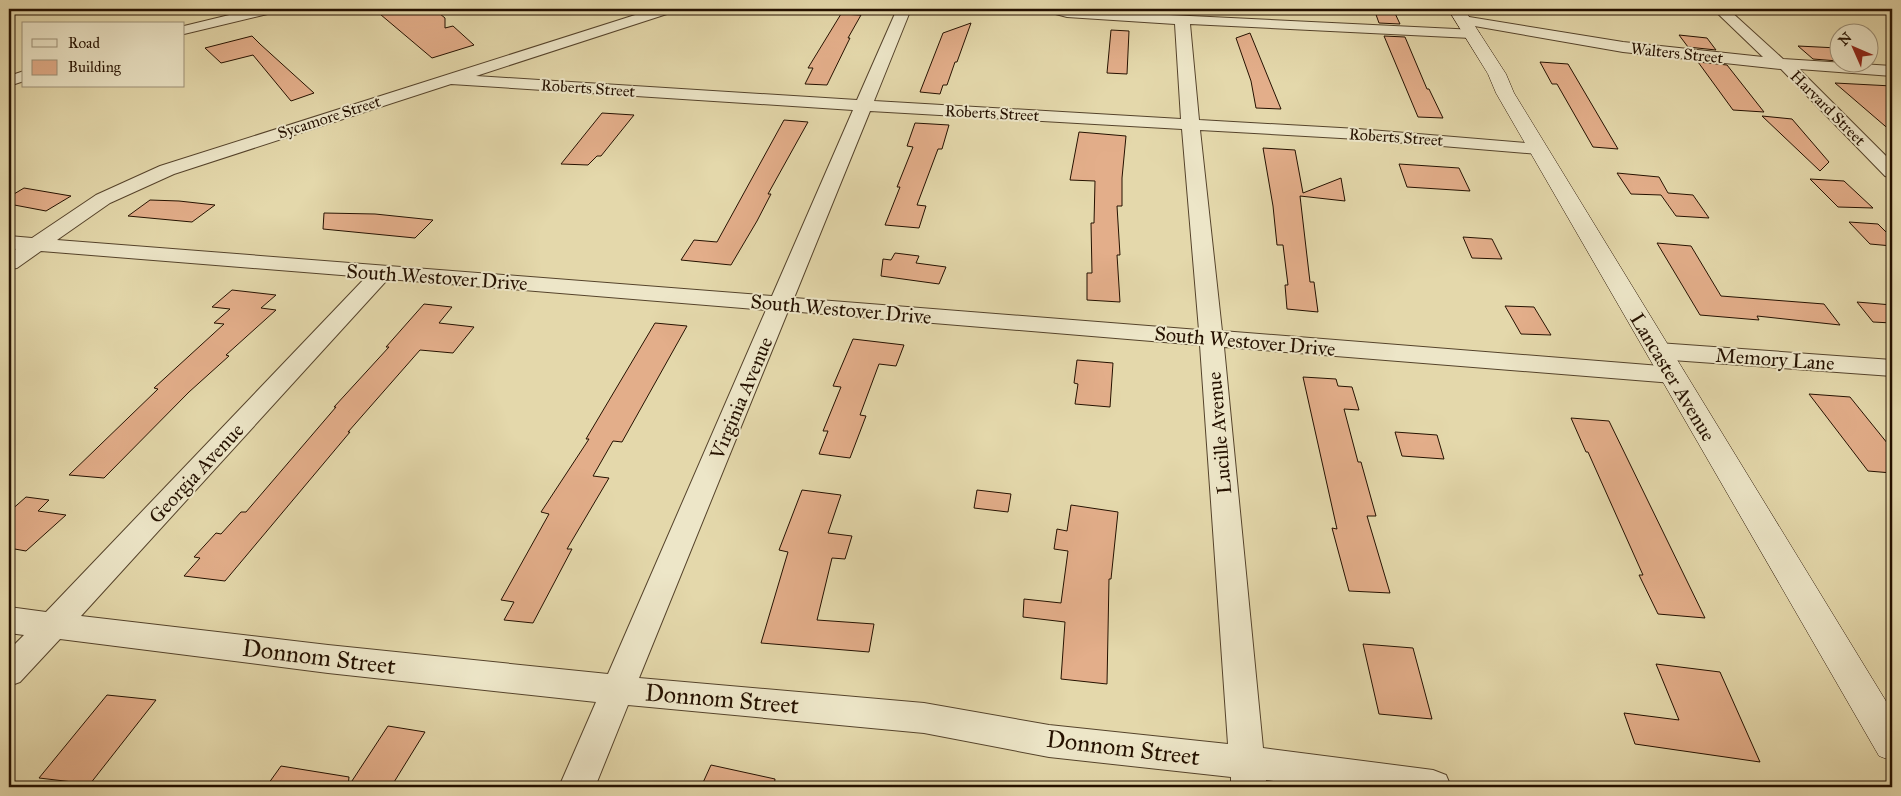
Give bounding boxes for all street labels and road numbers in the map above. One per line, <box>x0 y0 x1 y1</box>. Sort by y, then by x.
street label: Walters Street <box>1630 39 1724 67</box>
street label: Harvard Street <box>1787 67 1870 150</box>
street label: Roberts Street <box>540 75 636 101</box>
street label: Sycamore Street <box>275 91 383 143</box>
street label: Roberts Street <box>944 101 1040 125</box>
street label: Roberts Street <box>1348 124 1444 150</box>
street label: South Westover Drive <box>346 259 528 295</box>
street label: South Westover Drive <box>750 289 932 329</box>
street label: Lancaster Avenue <box>1625 308 1721 446</box>
street label: South Westover Drive <box>1154 321 1336 361</box>
street label: Virginia Avenue <box>704 333 779 464</box>
street label: Memory Lane <box>1715 343 1835 375</box>
street label: Lucille Avenue <box>1202 371 1236 495</box>
street label: Georgia Avenue <box>143 418 249 529</box>
street label: Donnom Street <box>241 633 398 681</box>
street label: Donnom Street <box>644 677 801 721</box>
street label: Donnom Street <box>1045 724 1202 772</box>

